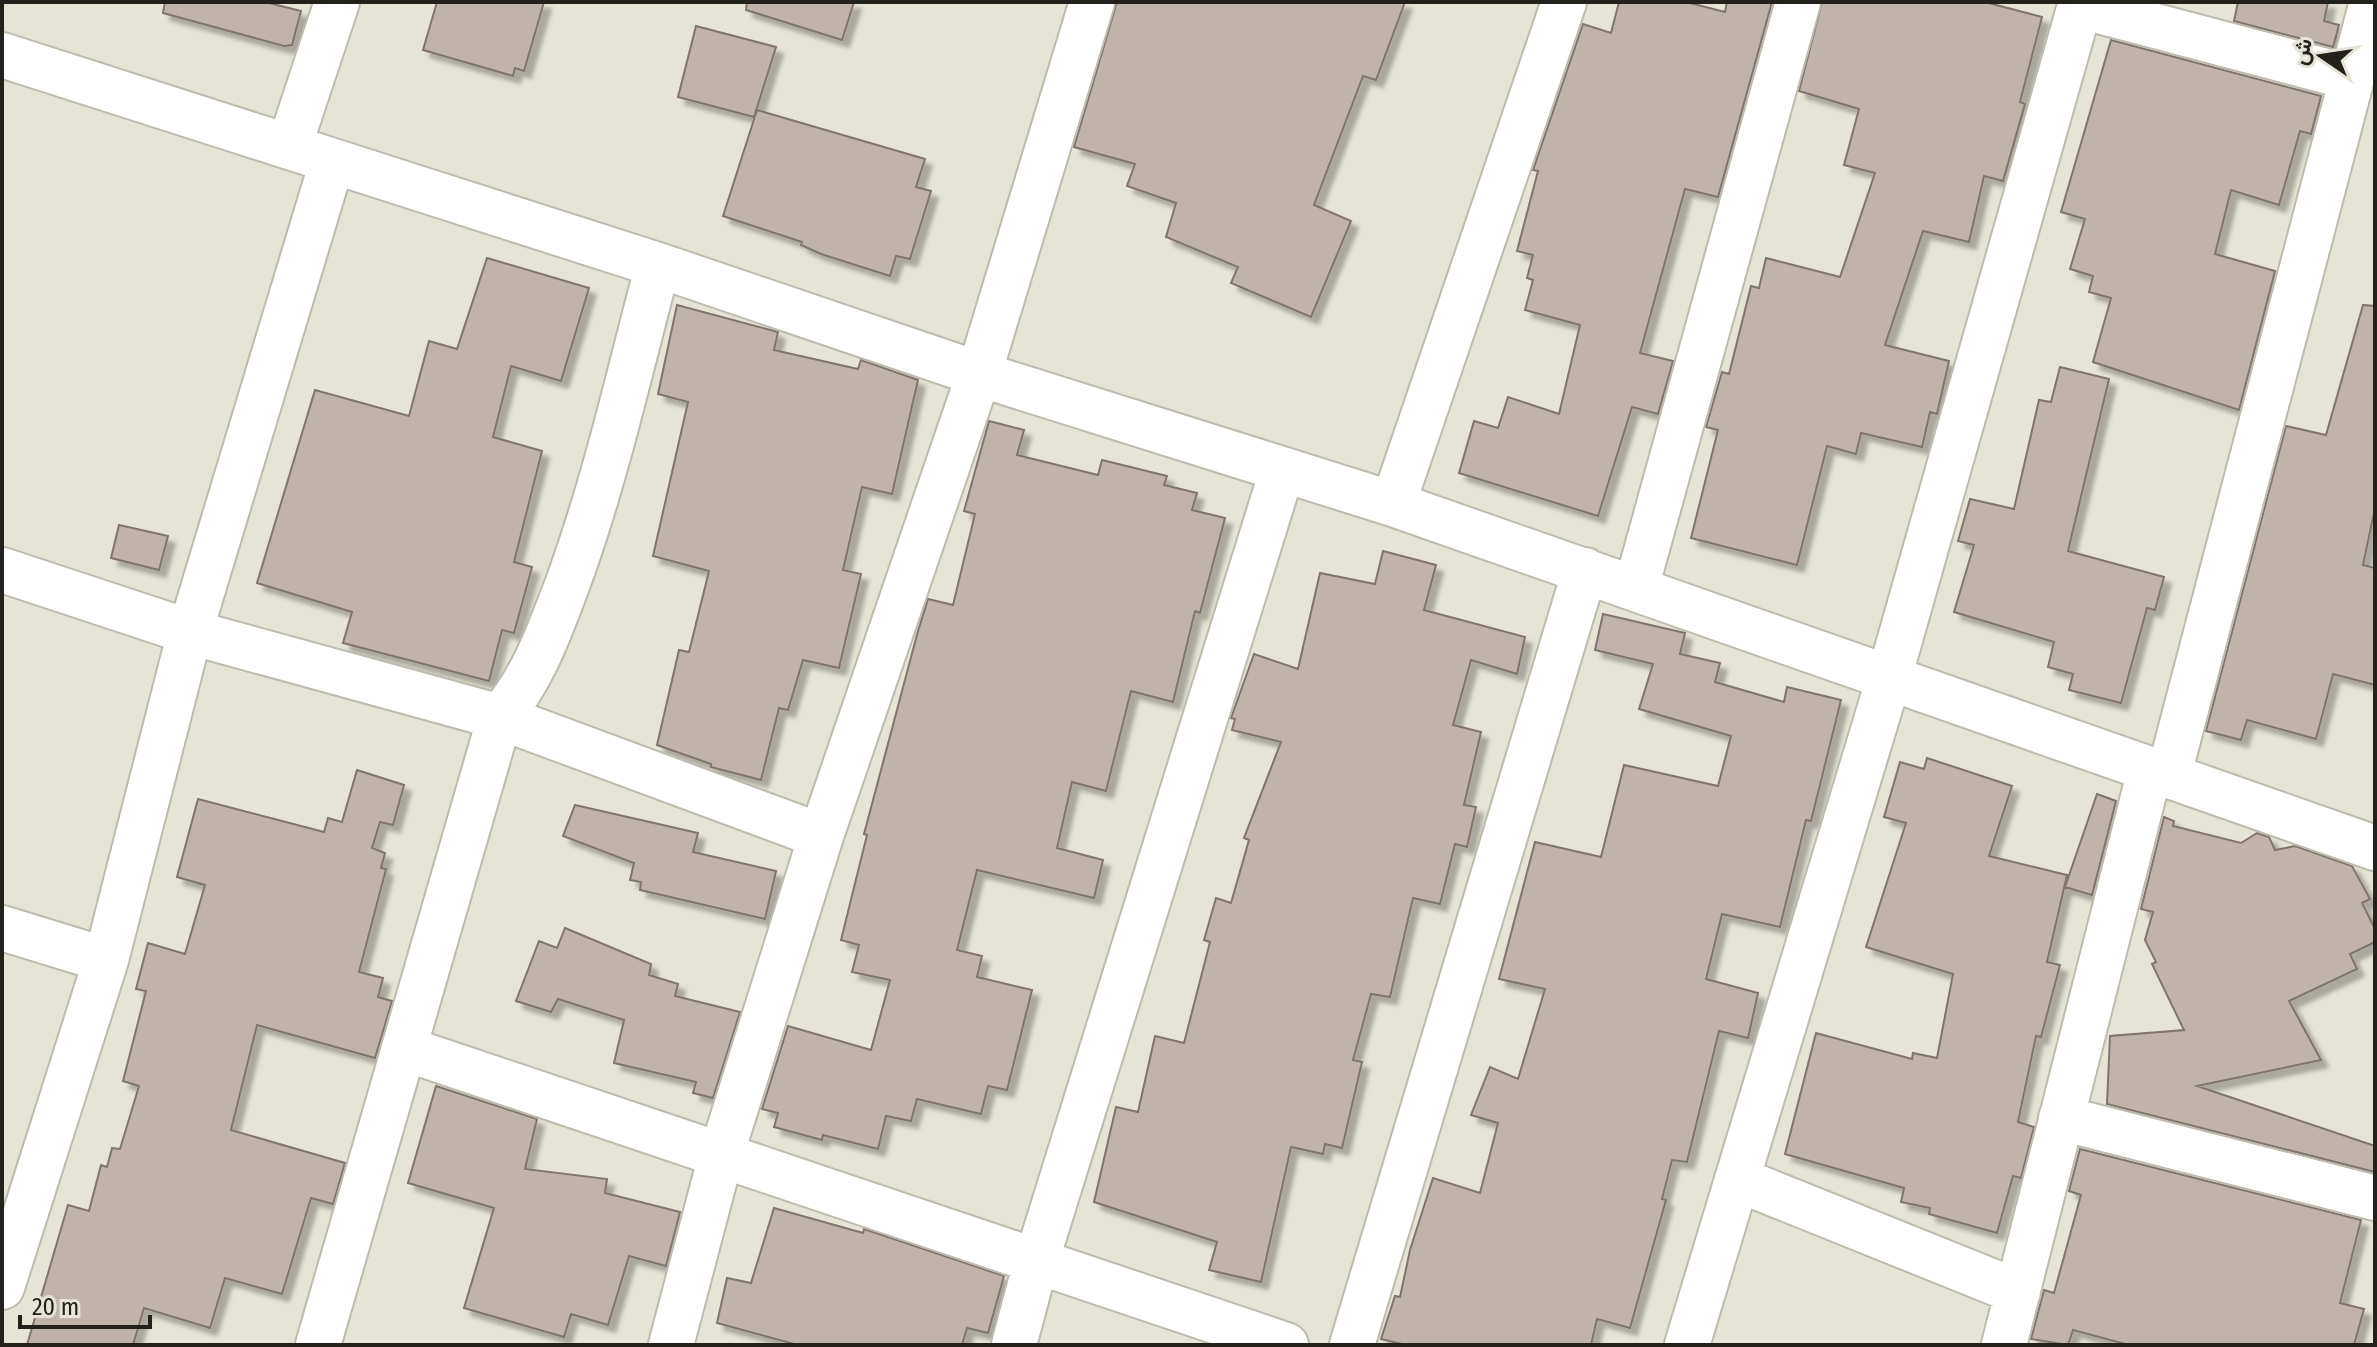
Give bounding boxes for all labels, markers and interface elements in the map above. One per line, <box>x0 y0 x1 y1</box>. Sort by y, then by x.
north arrow <box>2281 16 2361 96</box>
text: ش <box>2286 36 2318 68</box>
scale bar <box>20 1279 150 1329</box>
text: 20 m <box>32 1293 79 1321</box>

